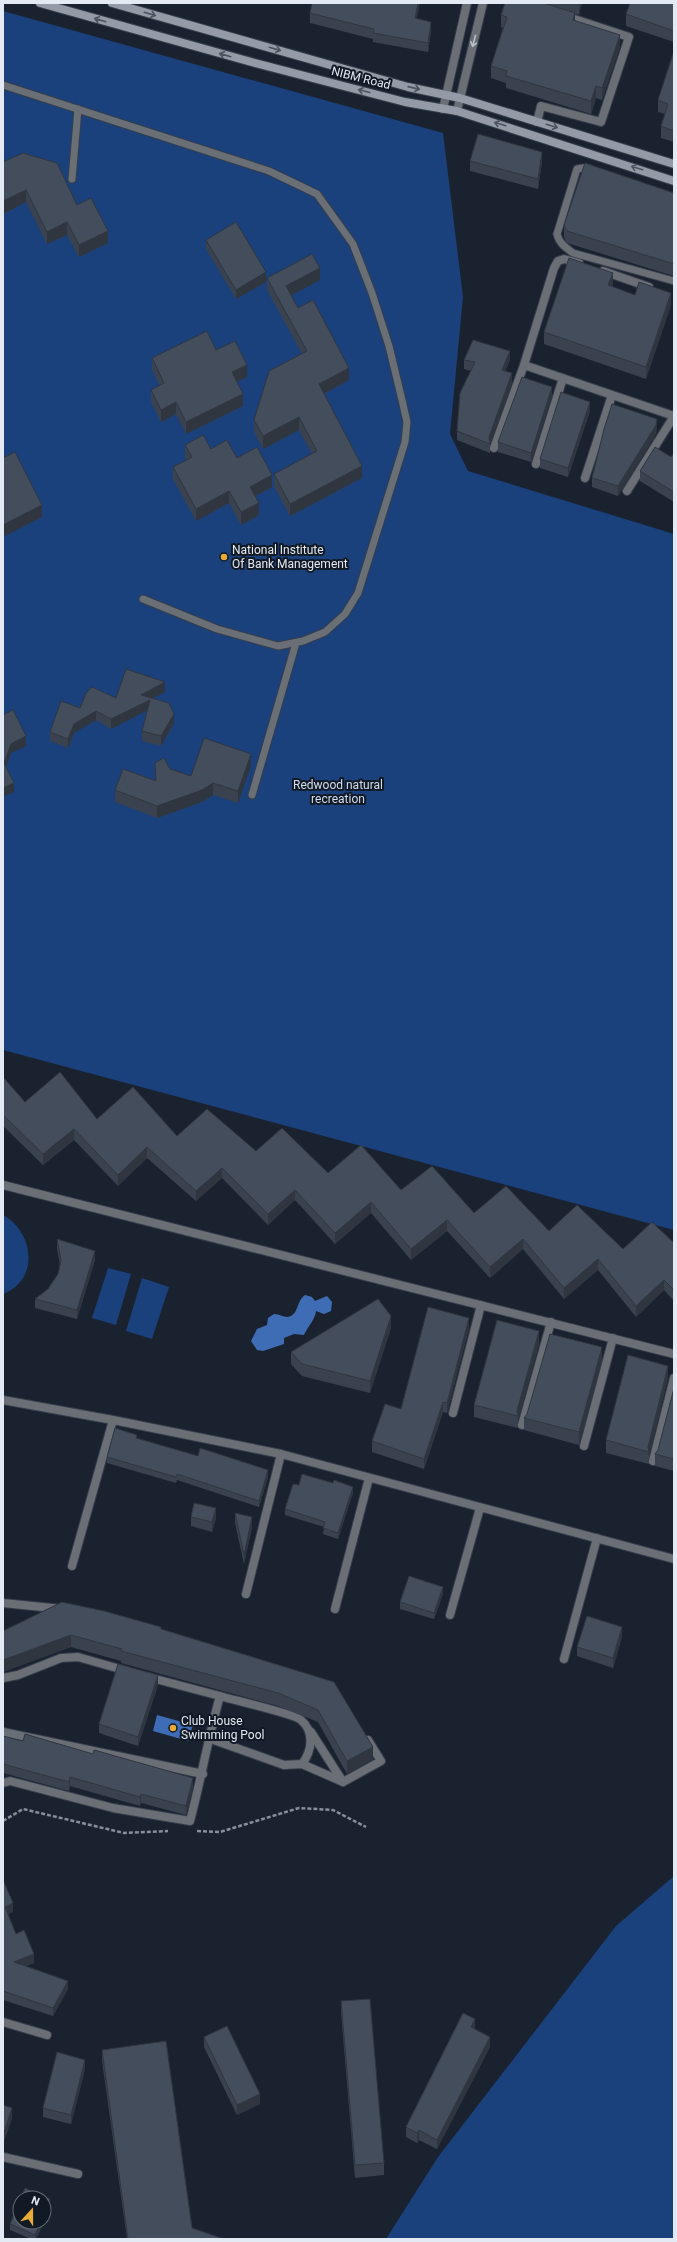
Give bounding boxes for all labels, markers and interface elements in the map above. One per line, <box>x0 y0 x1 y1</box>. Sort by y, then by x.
one-way arrow <box>143 10 156 18</box>
one-way arrow <box>93 16 106 23</box>
one-way arrow <box>470 34 478 47</box>
one-way arrow <box>268 46 281 53</box>
one-way arrow <box>219 51 232 58</box>
street label: NIBM Road <box>330 64 392 92</box>
one-way arrow <box>407 84 420 92</box>
one-way arrow <box>358 87 371 95</box>
one-way arrow <box>494 120 507 127</box>
one-way arrow <box>546 123 558 131</box>
one-way arrow <box>631 164 643 172</box>
place label: National Institute Of Bank Management <box>232 543 348 571</box>
marker: National Institute Of Bank Management <box>219 552 229 562</box>
park label: Redwood natural recreation <box>293 778 383 806</box>
place label: Club House Swimming Pool <box>181 1714 264 1742</box>
marker: Club House Swimming Pool <box>168 1723 178 1733</box>
north arrow <box>12 2190 52 2230</box>
text: N <box>29 2194 42 2209</box>

